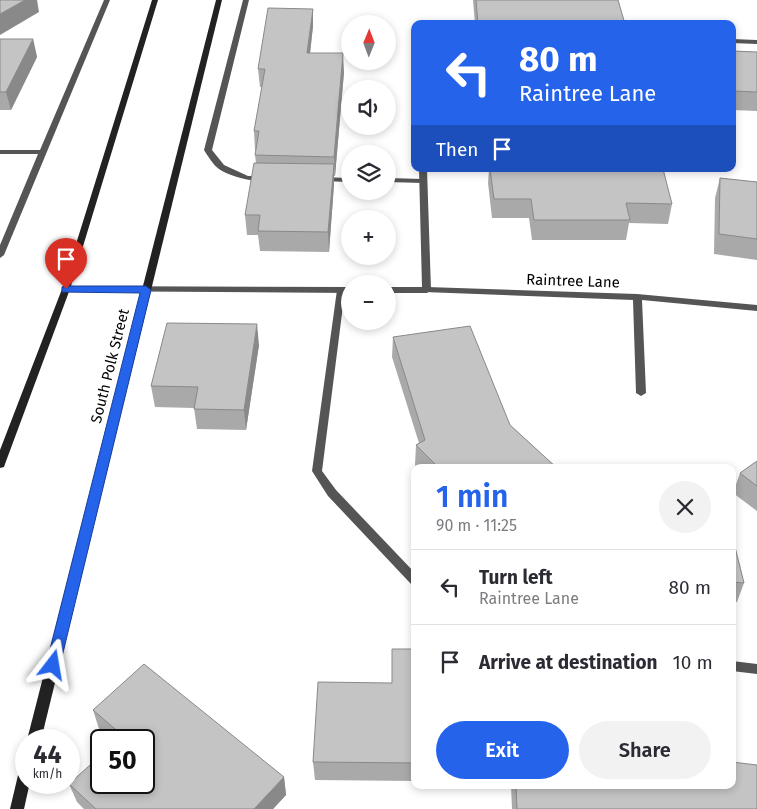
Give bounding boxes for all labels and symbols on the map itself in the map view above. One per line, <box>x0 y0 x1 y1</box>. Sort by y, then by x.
north arrow <box>341 15 396 70</box>
pin <box>45 238 87 289</box>
street label: Raintree Lane <box>526 270 620 292</box>
street label: South Polk Street <box>87 306 133 425</box>
position arrow <box>26 638 78 690</box>
speed limit sign: 50 <box>90 729 155 794</box>

